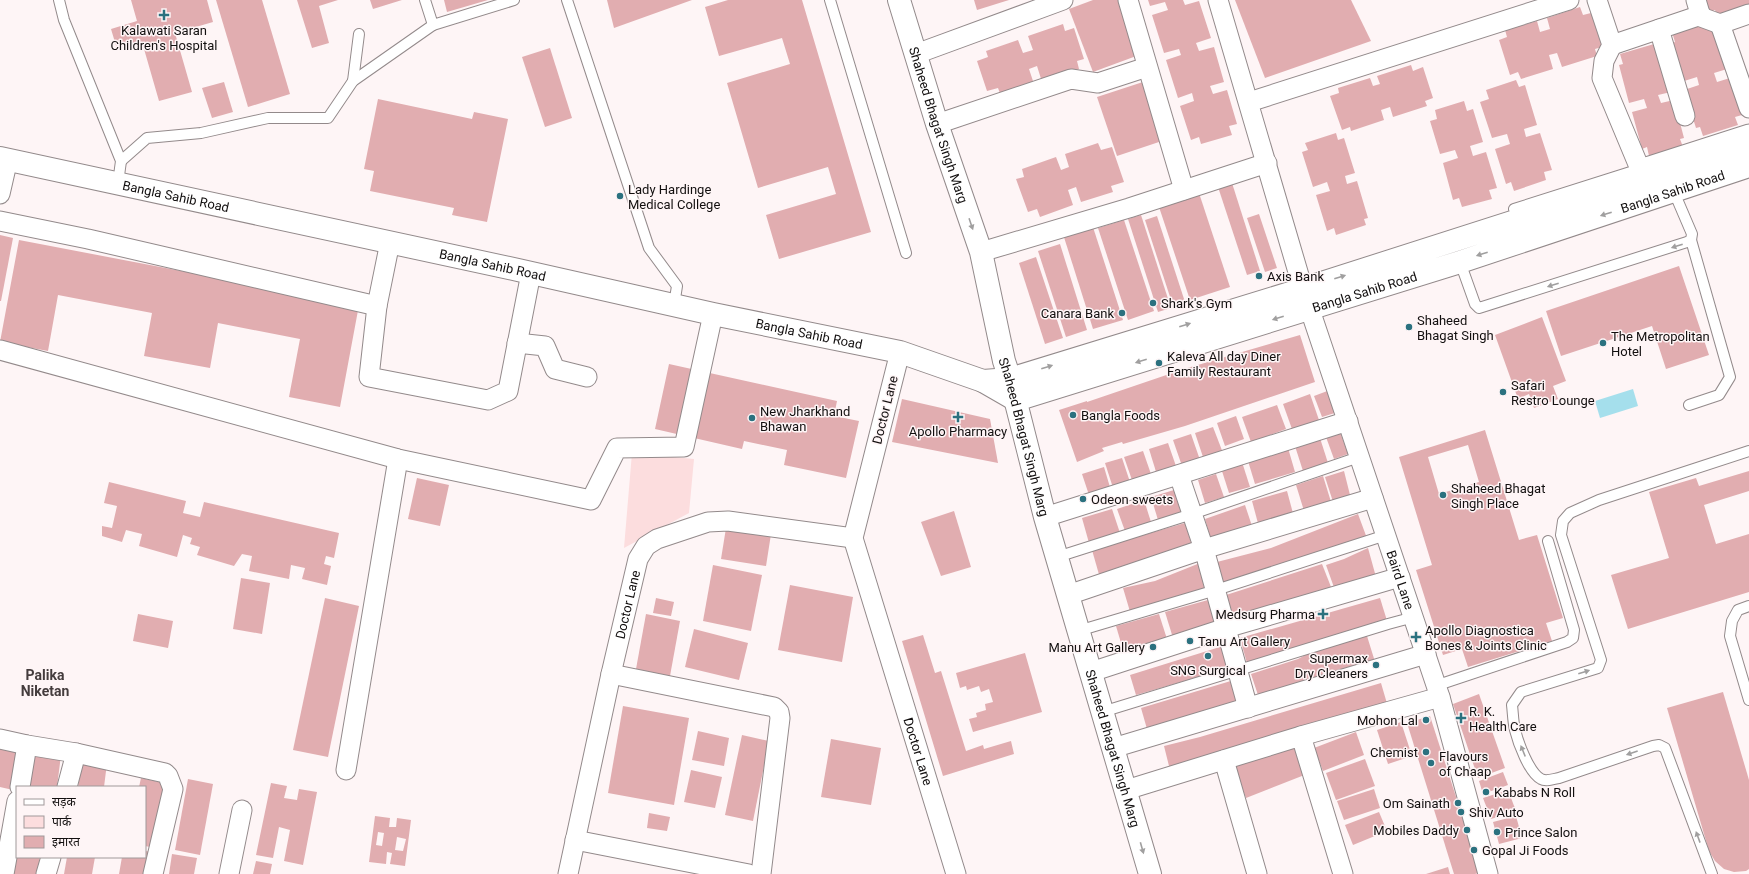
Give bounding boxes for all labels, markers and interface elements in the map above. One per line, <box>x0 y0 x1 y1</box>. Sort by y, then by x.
marker: Kalawati Saran Children's Hospital <box>158 9 170 21</box>
place label: Kalawati Saran Children's Hospital <box>110 23 218 53</box>
street label: Shaheed Bhagat Singh Marg <box>906 45 971 205</box>
street label: Bangla Sahib Road <box>1619 167 1727 216</box>
street label: Bangla Sahib Road <box>121 177 231 215</box>
place label: Lady Hardinge Medical College <box>628 182 720 212</box>
marker: Lady Hardinge Medical College <box>615 191 625 201</box>
one-way arrow <box>1599 211 1611 217</box>
one-way arrow <box>969 218 975 230</box>
one-way arrow <box>1670 243 1682 249</box>
street label: Bangla Sahib Road <box>438 246 547 284</box>
one-way arrow <box>1476 252 1488 258</box>
street label: Bangla Sahib Road <box>1310 268 1419 315</box>
place label: Axis Bank <box>1267 269 1324 284</box>
marker: Axis Bank <box>1254 271 1264 281</box>
one-way arrow <box>1334 274 1346 280</box>
one-way arrow <box>1547 282 1559 288</box>
place label: Shark's Gym <box>1161 296 1232 311</box>
marker: Shark's Gym <box>1148 298 1158 308</box>
place label: Canara Bank <box>1041 306 1114 321</box>
marker: Canara Bank <box>1117 308 1127 318</box>
place label: Shaheed Bhagat Singh <box>1417 313 1494 343</box>
street label: Bangla Sahib Road <box>754 315 864 352</box>
one-way arrow <box>1272 315 1284 321</box>
one-way arrow <box>1179 322 1191 328</box>
marker: Shaheed Bhagat Singh <box>1404 322 1414 332</box>
place label: The Metropolitan Hotel <box>1611 329 1710 359</box>
marker: The Metropolitan Hotel <box>1598 338 1608 348</box>
place label: Kaleva All day Diner Family Restaurant <box>1167 349 1281 379</box>
street label: Shaheed Bhagat Singh Marg <box>996 356 1052 518</box>
one-way arrow <box>1134 358 1146 364</box>
marker: Kaleva All day Diner Family Restaurant <box>1154 358 1164 368</box>
one-way arrow <box>1042 364 1054 370</box>
street label: Doctor Lane <box>869 374 901 446</box>
place label: Safari Restro Lounge <box>1511 378 1595 408</box>
marker: Safari Restro Lounge <box>1498 387 1508 397</box>
place label: New Jharkhand Bhawan <box>760 404 850 434</box>
place label: Bangla Foods <box>1081 408 1160 423</box>
marker: Bangla Foods <box>1068 410 1078 420</box>
marker: Apollo Pharmacy <box>953 412 963 422</box>
marker: New Jharkhand Bhawan <box>747 413 757 423</box>
place label: Apollo Pharmacy <box>909 424 1007 439</box>
place label: Shaheed Bhagat Singh Place <box>1451 481 1545 511</box>
marker: Shaheed Bhagat Singh Place <box>1438 490 1448 500</box>
place label: Odeon sweets <box>1091 492 1174 507</box>
marker: Odeon sweets <box>1078 494 1088 504</box>
street label: Baird Lane <box>1384 548 1418 611</box>
street label: Doctor Lane <box>612 569 643 640</box>
place label: Medsurg Pharma <box>1215 607 1315 622</box>
marker: Medsurg Pharma <box>1318 609 1328 619</box>
place label: Apollo Diagnostica Bones & Joints Clinic <box>1425 623 1547 653</box>
marker: Apollo Diagnostica Bones & Joints Clinic <box>1410 631 1422 643</box>
place label: Tanu Art Gallery <box>1198 634 1290 649</box>
marker: Tanu Art Gallery <box>1185 636 1195 646</box>
place label: Manu Art Gallery <box>1049 640 1145 655</box>
marker: Manu Art Gallery <box>1148 642 1158 652</box>
marker: SNG Surgical <box>1203 651 1213 661</box>
place label: Supermax Dry Cleaners <box>1295 651 1369 681</box>
marker: Supermax Dry Cleaners <box>1371 660 1381 670</box>
place label: SNG Surgical <box>1170 663 1246 678</box>
district label: Palika Niketan <box>21 667 69 699</box>
street label: Shaheed Bhagat Singh Marg <box>1083 668 1143 829</box>
one-way arrow <box>1578 669 1590 675</box>
place label: R. K. Health Care <box>1469 704 1537 734</box>
place label: Mohon Lal <box>1357 713 1418 728</box>
marker: R. K. Health Care <box>1456 713 1466 723</box>
marker: Mohon Lal <box>1421 715 1431 725</box>
street label: Doctor Lane <box>901 716 936 787</box>
place label: Chemist <box>1370 745 1418 760</box>
one-way arrow <box>1520 745 1526 757</box>
marker: Chemist <box>1421 747 1431 757</box>
place label: Flavours of Chaap <box>1439 749 1491 779</box>
one-way arrow <box>1626 750 1638 756</box>
marker: Flavours of Chaap <box>1426 758 1436 768</box>
place label: Kababs N Roll <box>1494 785 1575 800</box>
legend <box>16 786 146 858</box>
marker: Kababs N Roll <box>1481 787 1491 797</box>
text: सड़क <box>52 795 77 809</box>
place label: Om Sainath <box>1383 796 1450 811</box>
marker: Om Sainath <box>1453 798 1463 808</box>
place label: Shiv Auto <box>1469 805 1524 820</box>
marker: Shiv Auto <box>1456 807 1466 817</box>
text: पार्क <box>52 815 72 829</box>
place label: Mobiles Daddy <box>1373 823 1459 838</box>
marker: Mobiles Daddy <box>1462 825 1472 835</box>
place label: Prince Salon <box>1505 825 1577 840</box>
marker: Prince Salon <box>1492 827 1502 837</box>
one-way arrow <box>1695 831 1701 843</box>
text: इमारत <box>52 835 81 849</box>
one-way arrow <box>1139 842 1145 854</box>
place label: Gopal Ji Foods <box>1482 843 1569 858</box>
marker: Gopal Ji Foods <box>1469 845 1479 855</box>

